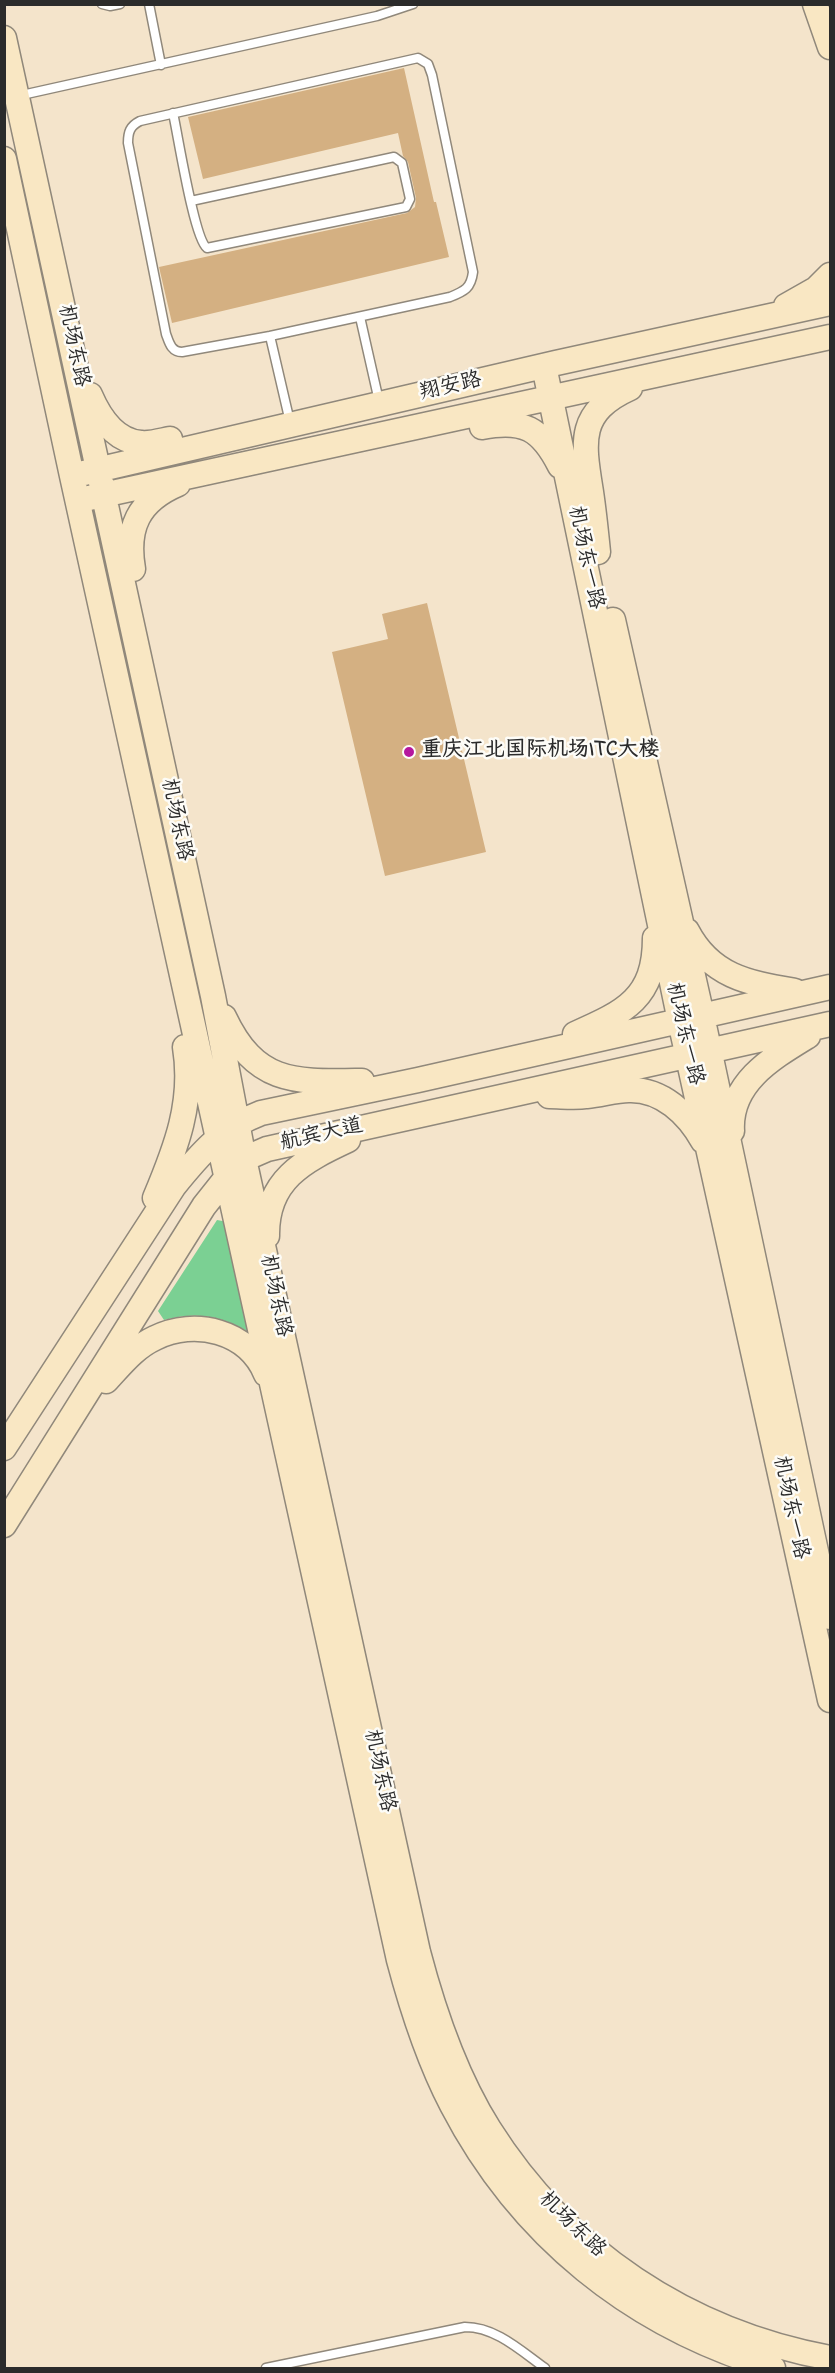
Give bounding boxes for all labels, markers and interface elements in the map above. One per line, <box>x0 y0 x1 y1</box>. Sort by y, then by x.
street label: 机场东路 <box>51 302 93 390</box>
street label: 翔安路 <box>417 369 485 407</box>
street label: 机场东一路 <box>561 504 607 612</box>
place label: 重庆江北国际机场ITC大楼 <box>421 739 659 765</box>
marker: 重庆江北国际机场ITC大楼 <box>402 745 416 759</box>
street label: 机场东路 <box>154 776 196 864</box>
street label: 机场东一路 <box>659 980 707 1088</box>
street label: 航宾大道 <box>278 1114 366 1158</box>
street label: 机场东路 <box>253 1252 295 1340</box>
street label: 机场东一路 <box>766 1454 812 1562</box>
street label: 机场东路 <box>357 1727 399 1815</box>
street label: 机场东路 <box>532 2188 610 2264</box>

